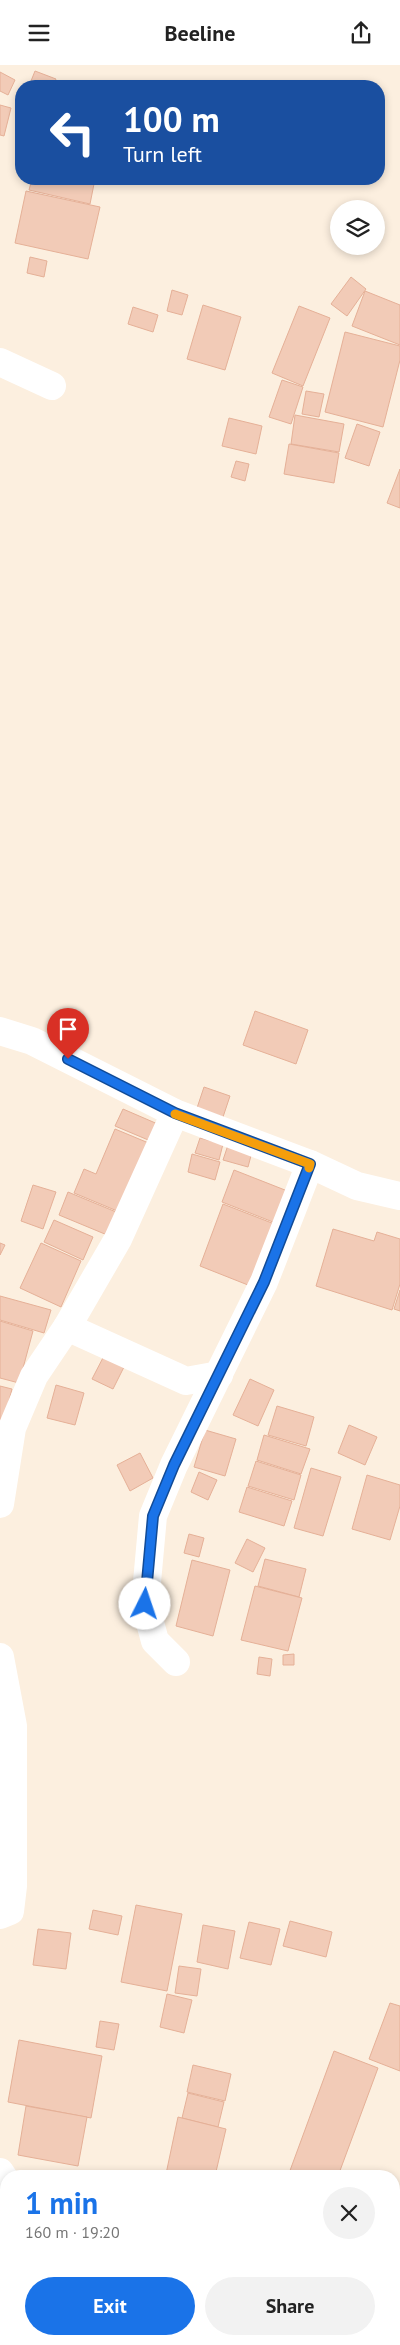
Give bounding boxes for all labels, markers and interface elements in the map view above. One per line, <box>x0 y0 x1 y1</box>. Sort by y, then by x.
icon: menu <box>25 19 53 47</box>
text: Beeline <box>165 19 235 47</box>
icon: share <box>347 19 375 47</box>
text: 100 m <box>123 96 220 142</box>
icon: left <box>40 100 105 165</box>
text: Turn left <box>123 140 202 168</box>
map controls <box>330 200 385 255</box>
button: layers <box>330 200 385 255</box>
pin <box>47 1008 89 1059</box>
icon: arrive <box>54 1015 82 1043</box>
position arrow <box>118 1577 170 1629</box>
text: 1 min <box>25 2183 98 2222</box>
button: close <box>323 2187 375 2239</box>
text: 160 m · 19:20 <box>25 2222 120 2242</box>
button: Exit <box>25 2277 195 2335</box>
button: Share <box>205 2277 375 2335</box>

